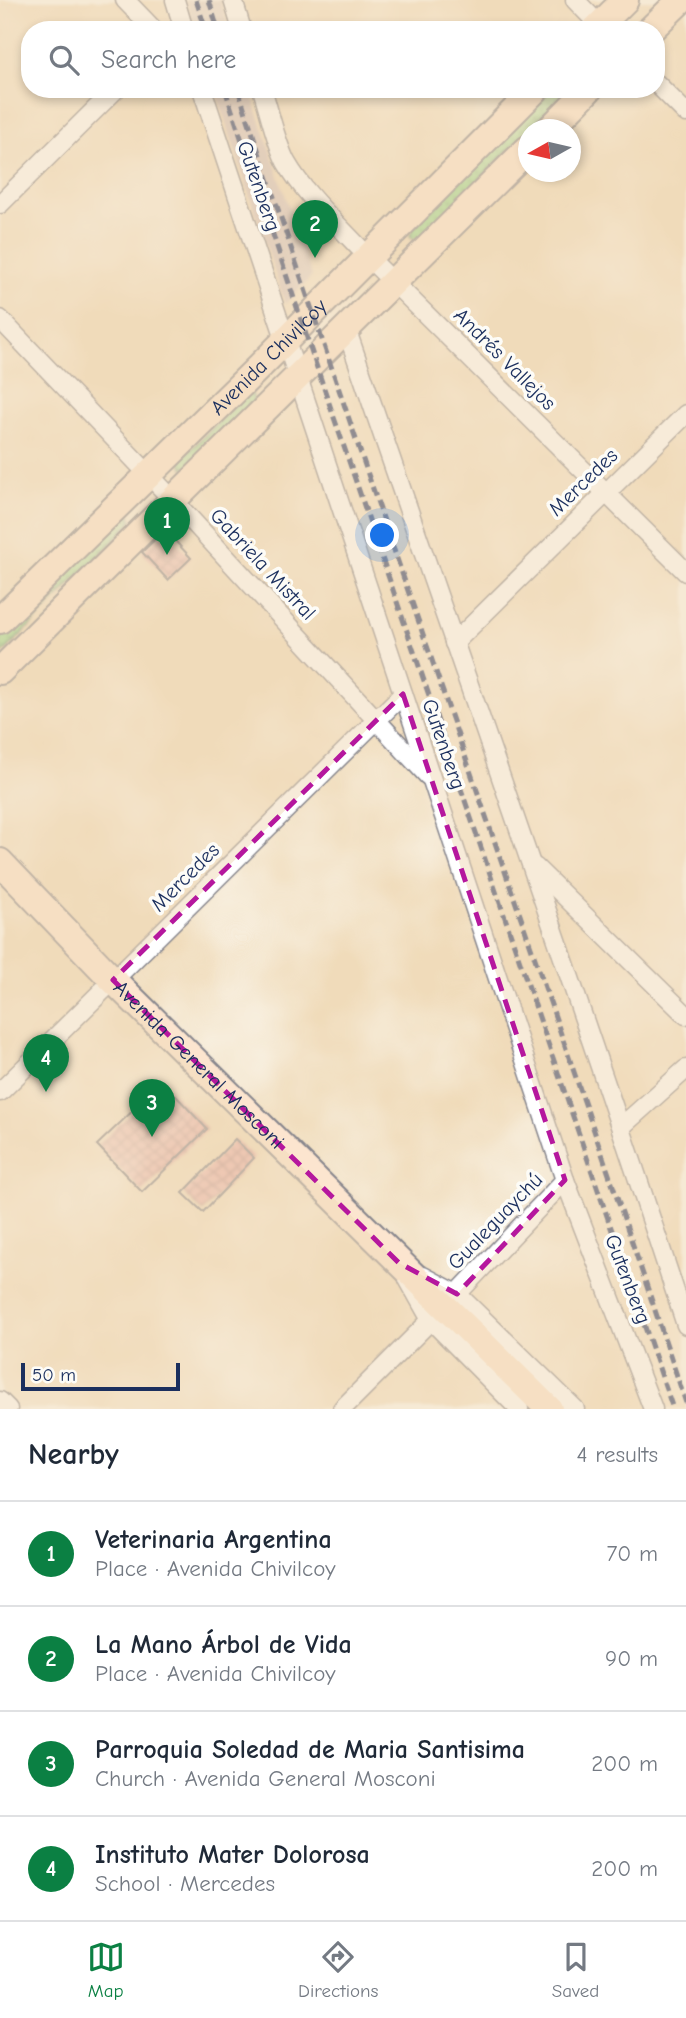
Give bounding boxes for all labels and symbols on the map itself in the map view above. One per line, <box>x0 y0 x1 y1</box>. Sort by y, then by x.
north arrow <box>518 119 581 182</box>
street label: Gutenberg <box>232 138 286 234</box>
pin: 2 <box>292 200 338 258</box>
street label: Avenida Chivilcoy <box>205 294 332 420</box>
street label: Andrés Vallejos <box>449 303 561 415</box>
street label: Mercedes <box>543 443 623 521</box>
pin: 1 <box>144 497 190 555</box>
street label: Gabriela Mistral <box>205 503 321 625</box>
your location <box>365 518 399 552</box>
street label: Gutenberg <box>417 696 471 792</box>
street label: Mercedes <box>146 838 224 916</box>
street label: Avenida General Mosconi <box>109 976 289 1154</box>
pin: 4 <box>23 1034 69 1092</box>
pin: 3 <box>129 1079 175 1137</box>
street label: Gualeguaychú <box>443 1167 547 1275</box>
street label: Gutenberg <box>600 1231 656 1327</box>
scale bar <box>21 1360 180 1392</box>

